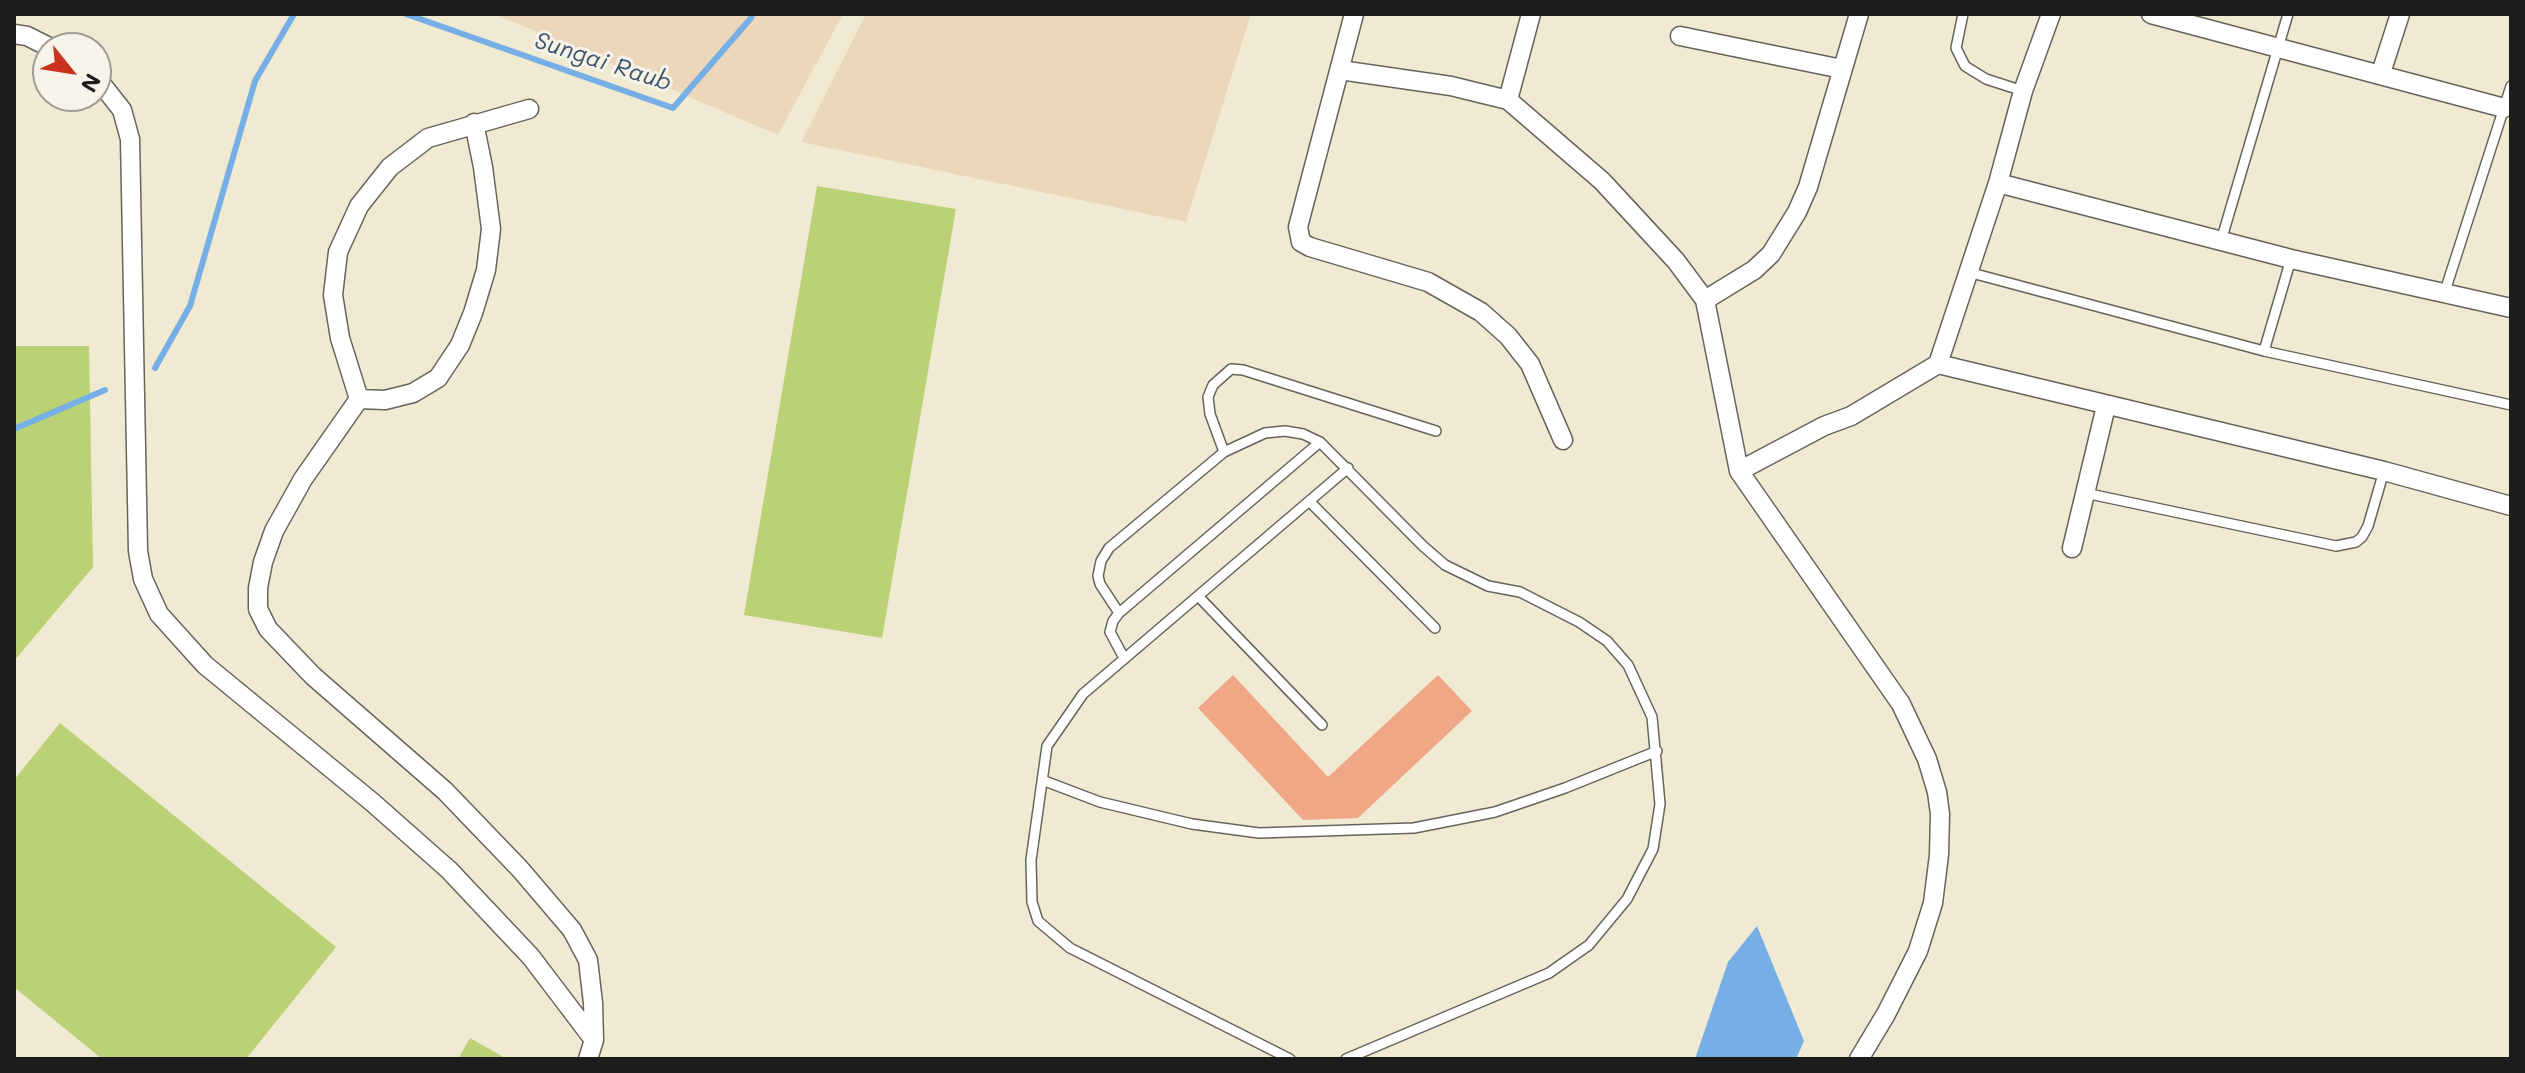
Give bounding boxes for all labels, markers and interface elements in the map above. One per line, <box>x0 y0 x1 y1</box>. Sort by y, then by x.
water label: Sungai Raub <box>531 26 675 98</box>
north arrow <box>32 32 112 112</box>
text: N <box>75 69 108 98</box>

